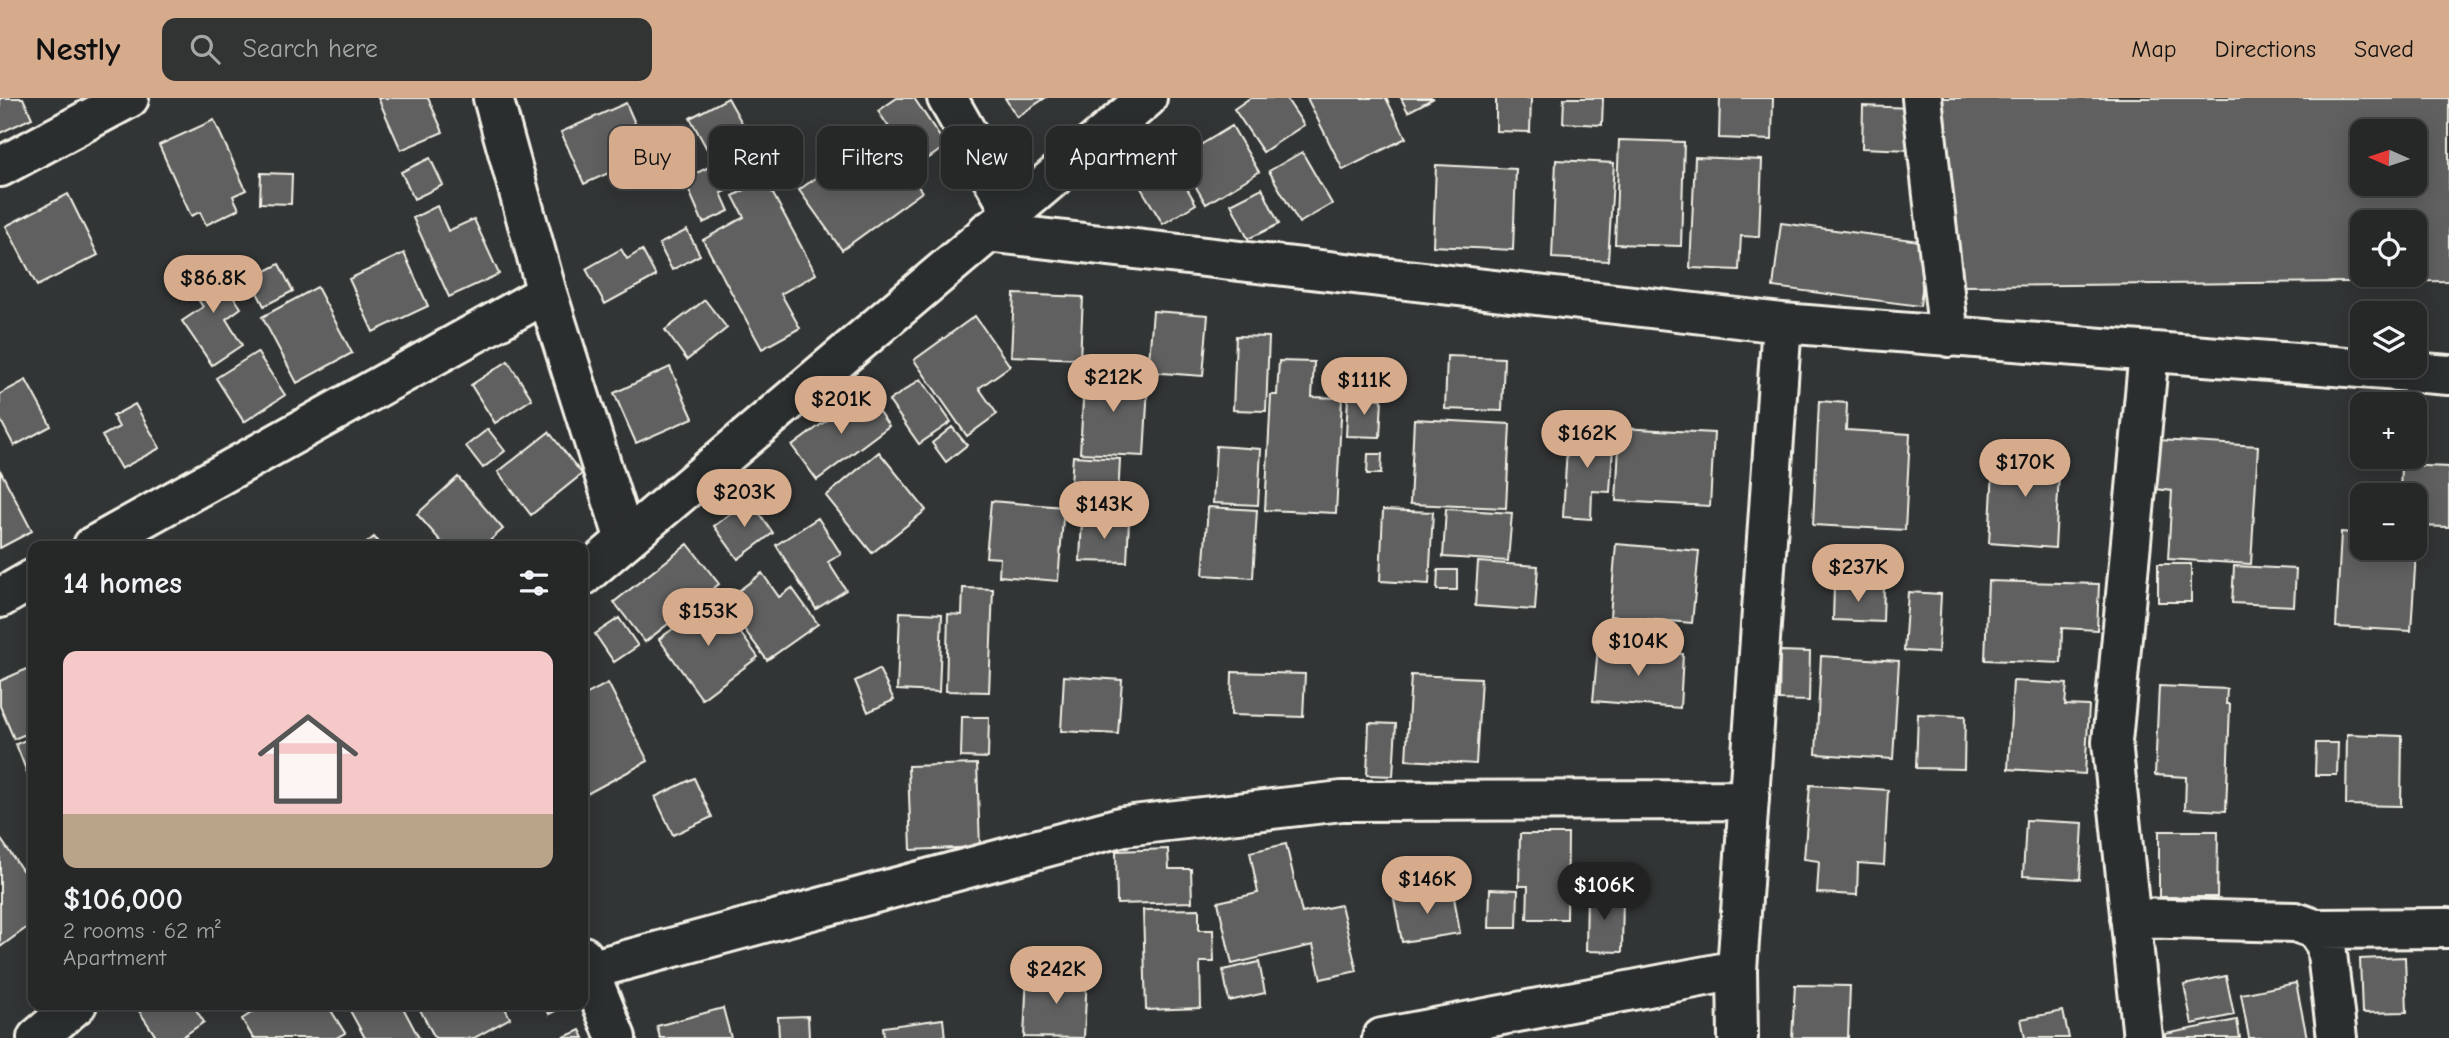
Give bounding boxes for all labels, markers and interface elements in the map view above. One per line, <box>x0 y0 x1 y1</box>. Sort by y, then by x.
search box <box>162 18 652 81</box>
text: Nestly <box>35 30 120 68</box>
icon: search <box>186 30 224 68</box>
text: Search here <box>242 34 378 64</box>
text: Map <box>2131 35 2177 63</box>
text: Directions <box>2215 35 2316 63</box>
text: Saved <box>2354 35 2414 63</box>
north arrow <box>2350 119 2427 196</box>
map controls <box>2350 119 2427 560</box>
chip: Buy <box>609 126 695 189</box>
chip: Rent <box>709 126 803 189</box>
chip: Filters <box>817 126 927 189</box>
chip: New <box>941 126 1032 189</box>
chip: Apartment <box>1046 126 1201 189</box>
button: locate <box>2350 210 2427 287</box>
pin: $86.8K <box>156 256 270 315</box>
text: $86.8K <box>180 264 246 291</box>
button: layers <box>2350 301 2427 378</box>
pin: $212K <box>1064 354 1162 414</box>
pin: $111K <box>1315 358 1413 417</box>
text: $212K <box>1084 363 1142 390</box>
text: $111K <box>1337 366 1391 393</box>
pin: $201K <box>792 376 890 436</box>
text: $201K <box>811 385 871 412</box>
button: + <box>2350 392 2427 469</box>
pin: $162K <box>1538 410 1636 470</box>
text: $162K <box>1557 419 1617 446</box>
pin: $170K <box>1976 440 2074 499</box>
text: $170K <box>1995 448 2055 475</box>
pin: $203K <box>695 470 793 529</box>
text: $203K <box>713 478 775 505</box>
pin: $143K <box>1055 482 1153 541</box>
button: − <box>2350 483 2427 560</box>
text: $143K <box>1075 490 1133 517</box>
pin: $237K <box>1809 545 1907 604</box>
text: $237K <box>1828 553 1888 580</box>
icon: filters <box>515 564 553 602</box>
text: 14 homes <box>63 566 182 601</box>
pin: $153K <box>659 588 757 648</box>
text: $153K <box>678 597 738 624</box>
pin: $104K <box>1589 618 1687 678</box>
text: $104K <box>1608 627 1668 654</box>
icon: home <box>245 696 371 822</box>
pin: $146K <box>1378 856 1476 916</box>
pin: $106K <box>1555 862 1653 922</box>
text: $146K <box>1398 865 1456 892</box>
text: $106K <box>1573 871 1635 898</box>
text: $106,000 <box>63 882 183 917</box>
text: 2 rooms · 62 m² <box>63 917 221 944</box>
text: Apartment <box>63 944 166 971</box>
pin: $242K <box>1007 946 1105 1006</box>
text: $242K <box>1026 955 1086 982</box>

